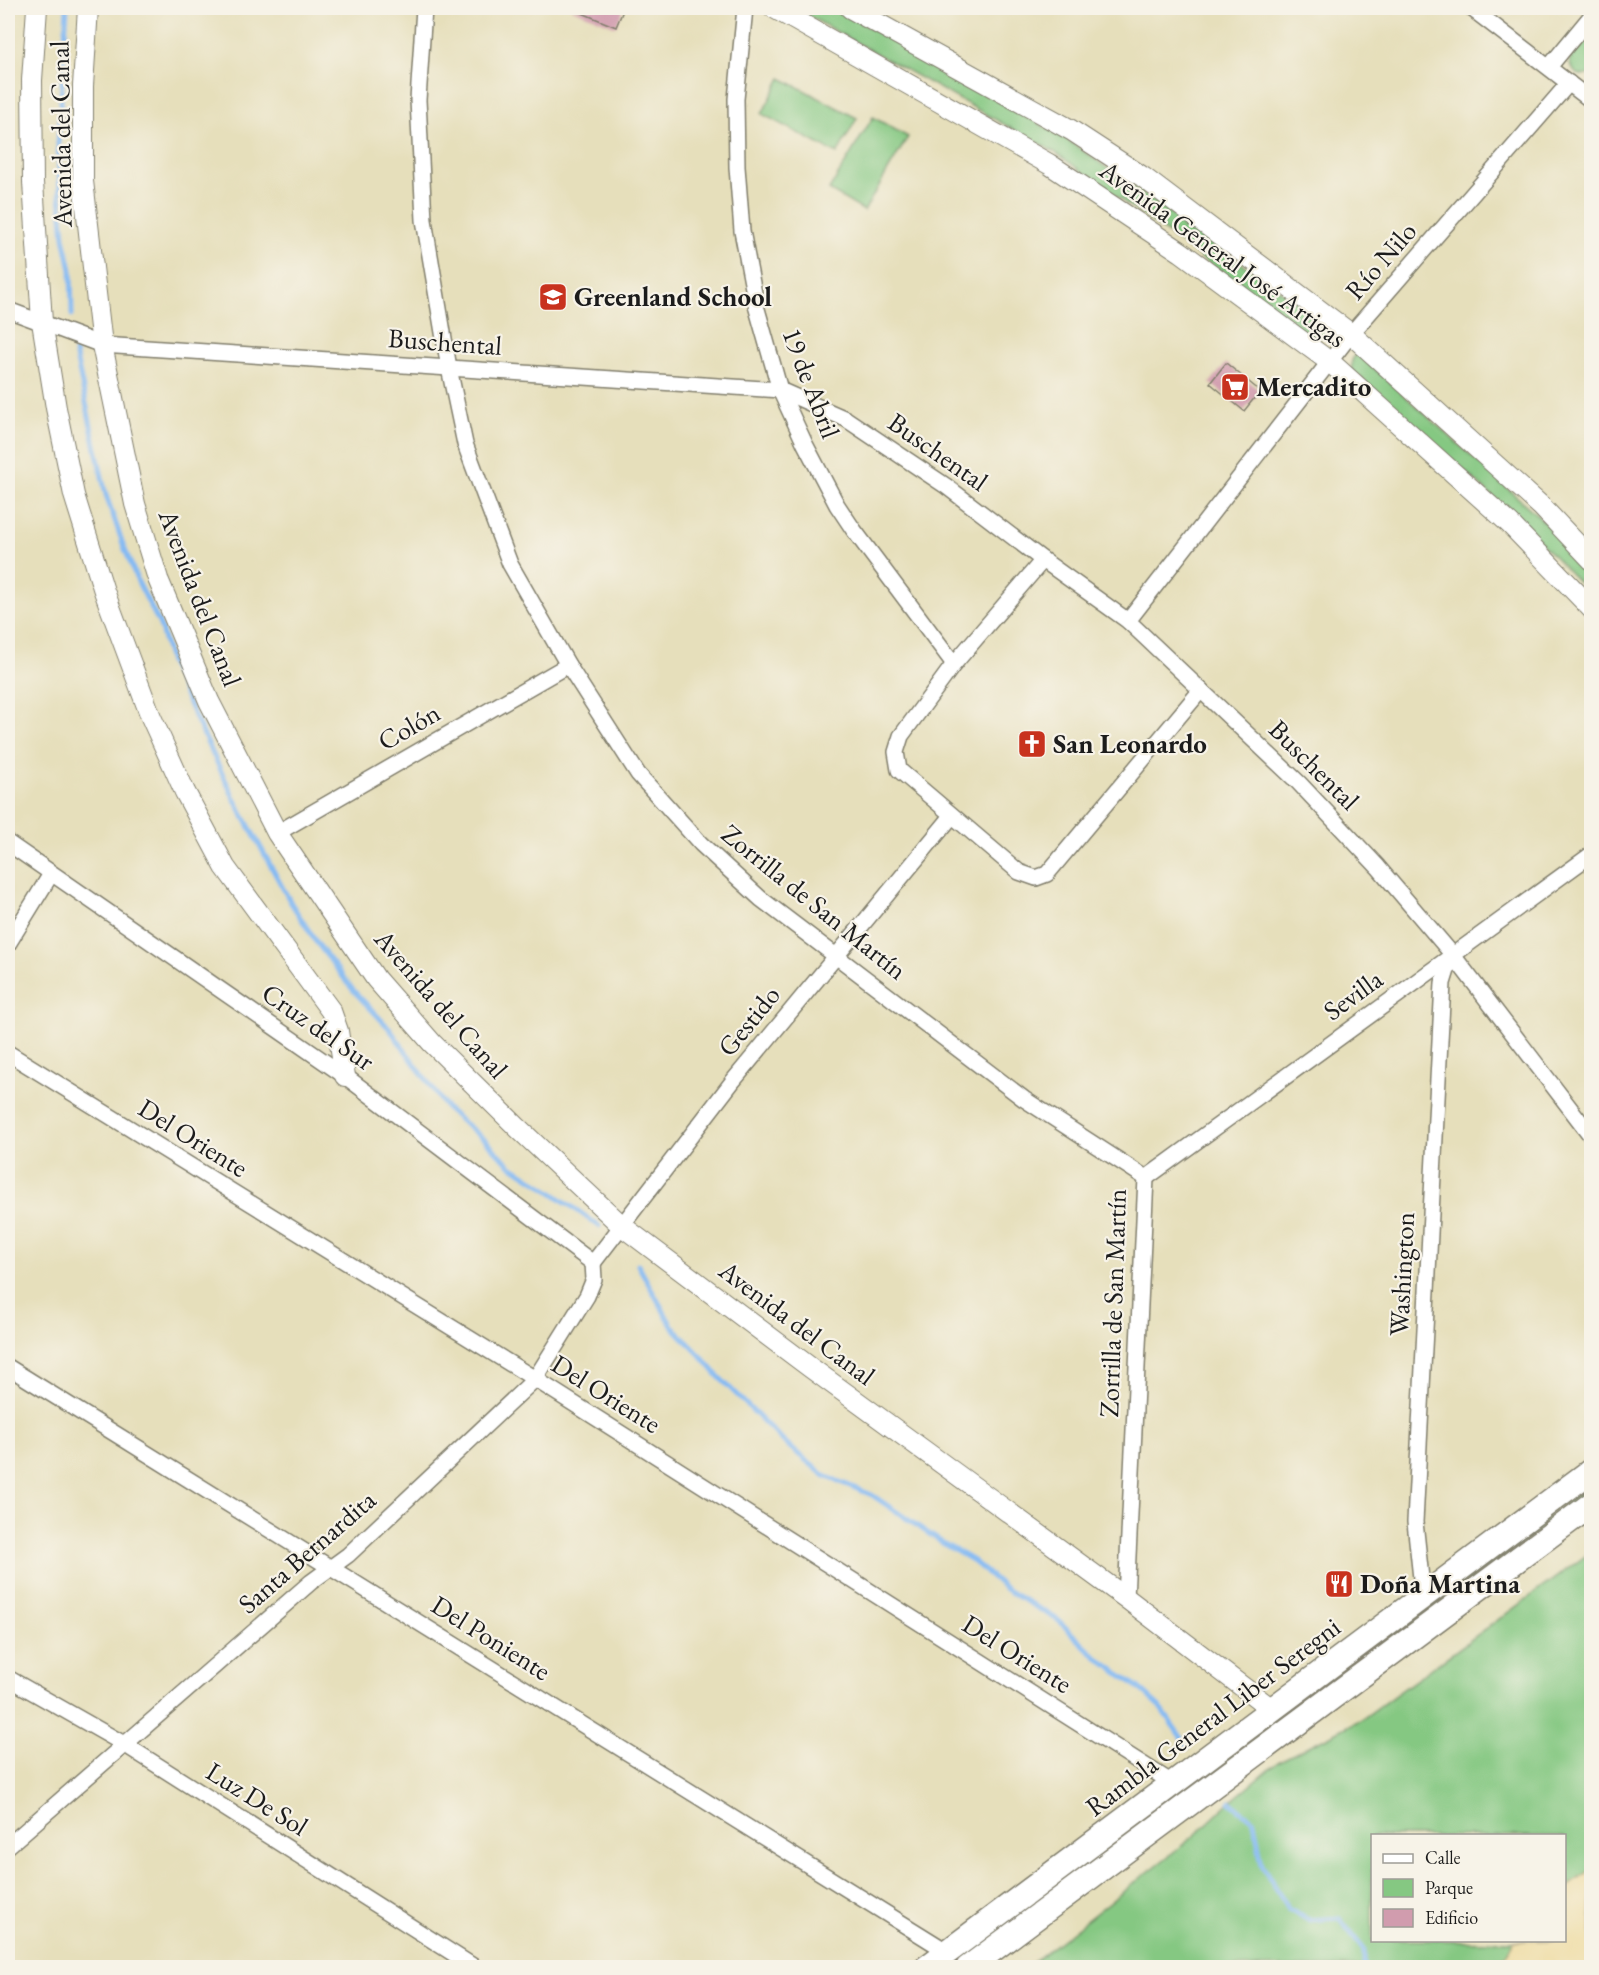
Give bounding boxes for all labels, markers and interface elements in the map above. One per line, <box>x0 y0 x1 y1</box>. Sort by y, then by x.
street label: Avenida del Canal <box>41 40 80 229</box>
street label: Avenida General José Artigas <box>1092 152 1354 355</box>
street label: Río Nilo <box>1337 214 1424 307</box>
place label: Greenland School <box>574 279 772 314</box>
school or university icon: Greenland School <box>537 281 569 313</box>
street label: Buschental <box>387 320 503 363</box>
street label: 19 de Abril <box>774 323 849 443</box>
place label: Mercadito <box>1256 369 1371 404</box>
supermarket icon: Mercadito <box>1219 371 1251 403</box>
street label: Buschental <box>881 404 995 499</box>
street label: Avenida del Canal <box>150 503 250 691</box>
street label: Colón <box>371 695 446 758</box>
street label: Buschental <box>1262 712 1367 817</box>
place label: San Leonardo <box>1053 726 1207 761</box>
church icon: San Leonardo <box>1016 728 1048 760</box>
street label: Zorrilla de San Martín <box>714 816 914 987</box>
street label: Avenida del Canal <box>366 921 516 1086</box>
street label: Sevilla <box>1316 961 1390 1028</box>
street label: Cruz del Sur <box>255 975 382 1078</box>
street label: Gestido <box>710 978 788 1063</box>
street label: Del Oriente <box>132 1090 255 1185</box>
street label: Zorrilla de San Martín <box>1091 1188 1134 1418</box>
street label: Washington <box>1381 1211 1422 1337</box>
street label: Avenida del Canal <box>711 1252 882 1393</box>
street label: Del Oriente <box>545 1346 668 1441</box>
street label: Santa Bernardita <box>231 1482 383 1621</box>
place label: Doña Martina <box>1360 1566 1520 1601</box>
restaurant icon: Doña Martina <box>1323 1568 1355 1600</box>
street label: Del Poniente <box>425 1587 558 1688</box>
street label: Del Oriente <box>956 1606 1079 1701</box>
street label: Rambla General Liber Seregni <box>1078 1609 1347 1824</box>
street label: Luz De Sol <box>200 1754 315 1844</box>
legend <box>1371 1834 1566 1942</box>
text: Calle <box>1425 1846 1461 1869</box>
text: Parque <box>1425 1876 1473 1899</box>
text: Edificio <box>1425 1906 1478 1929</box>

